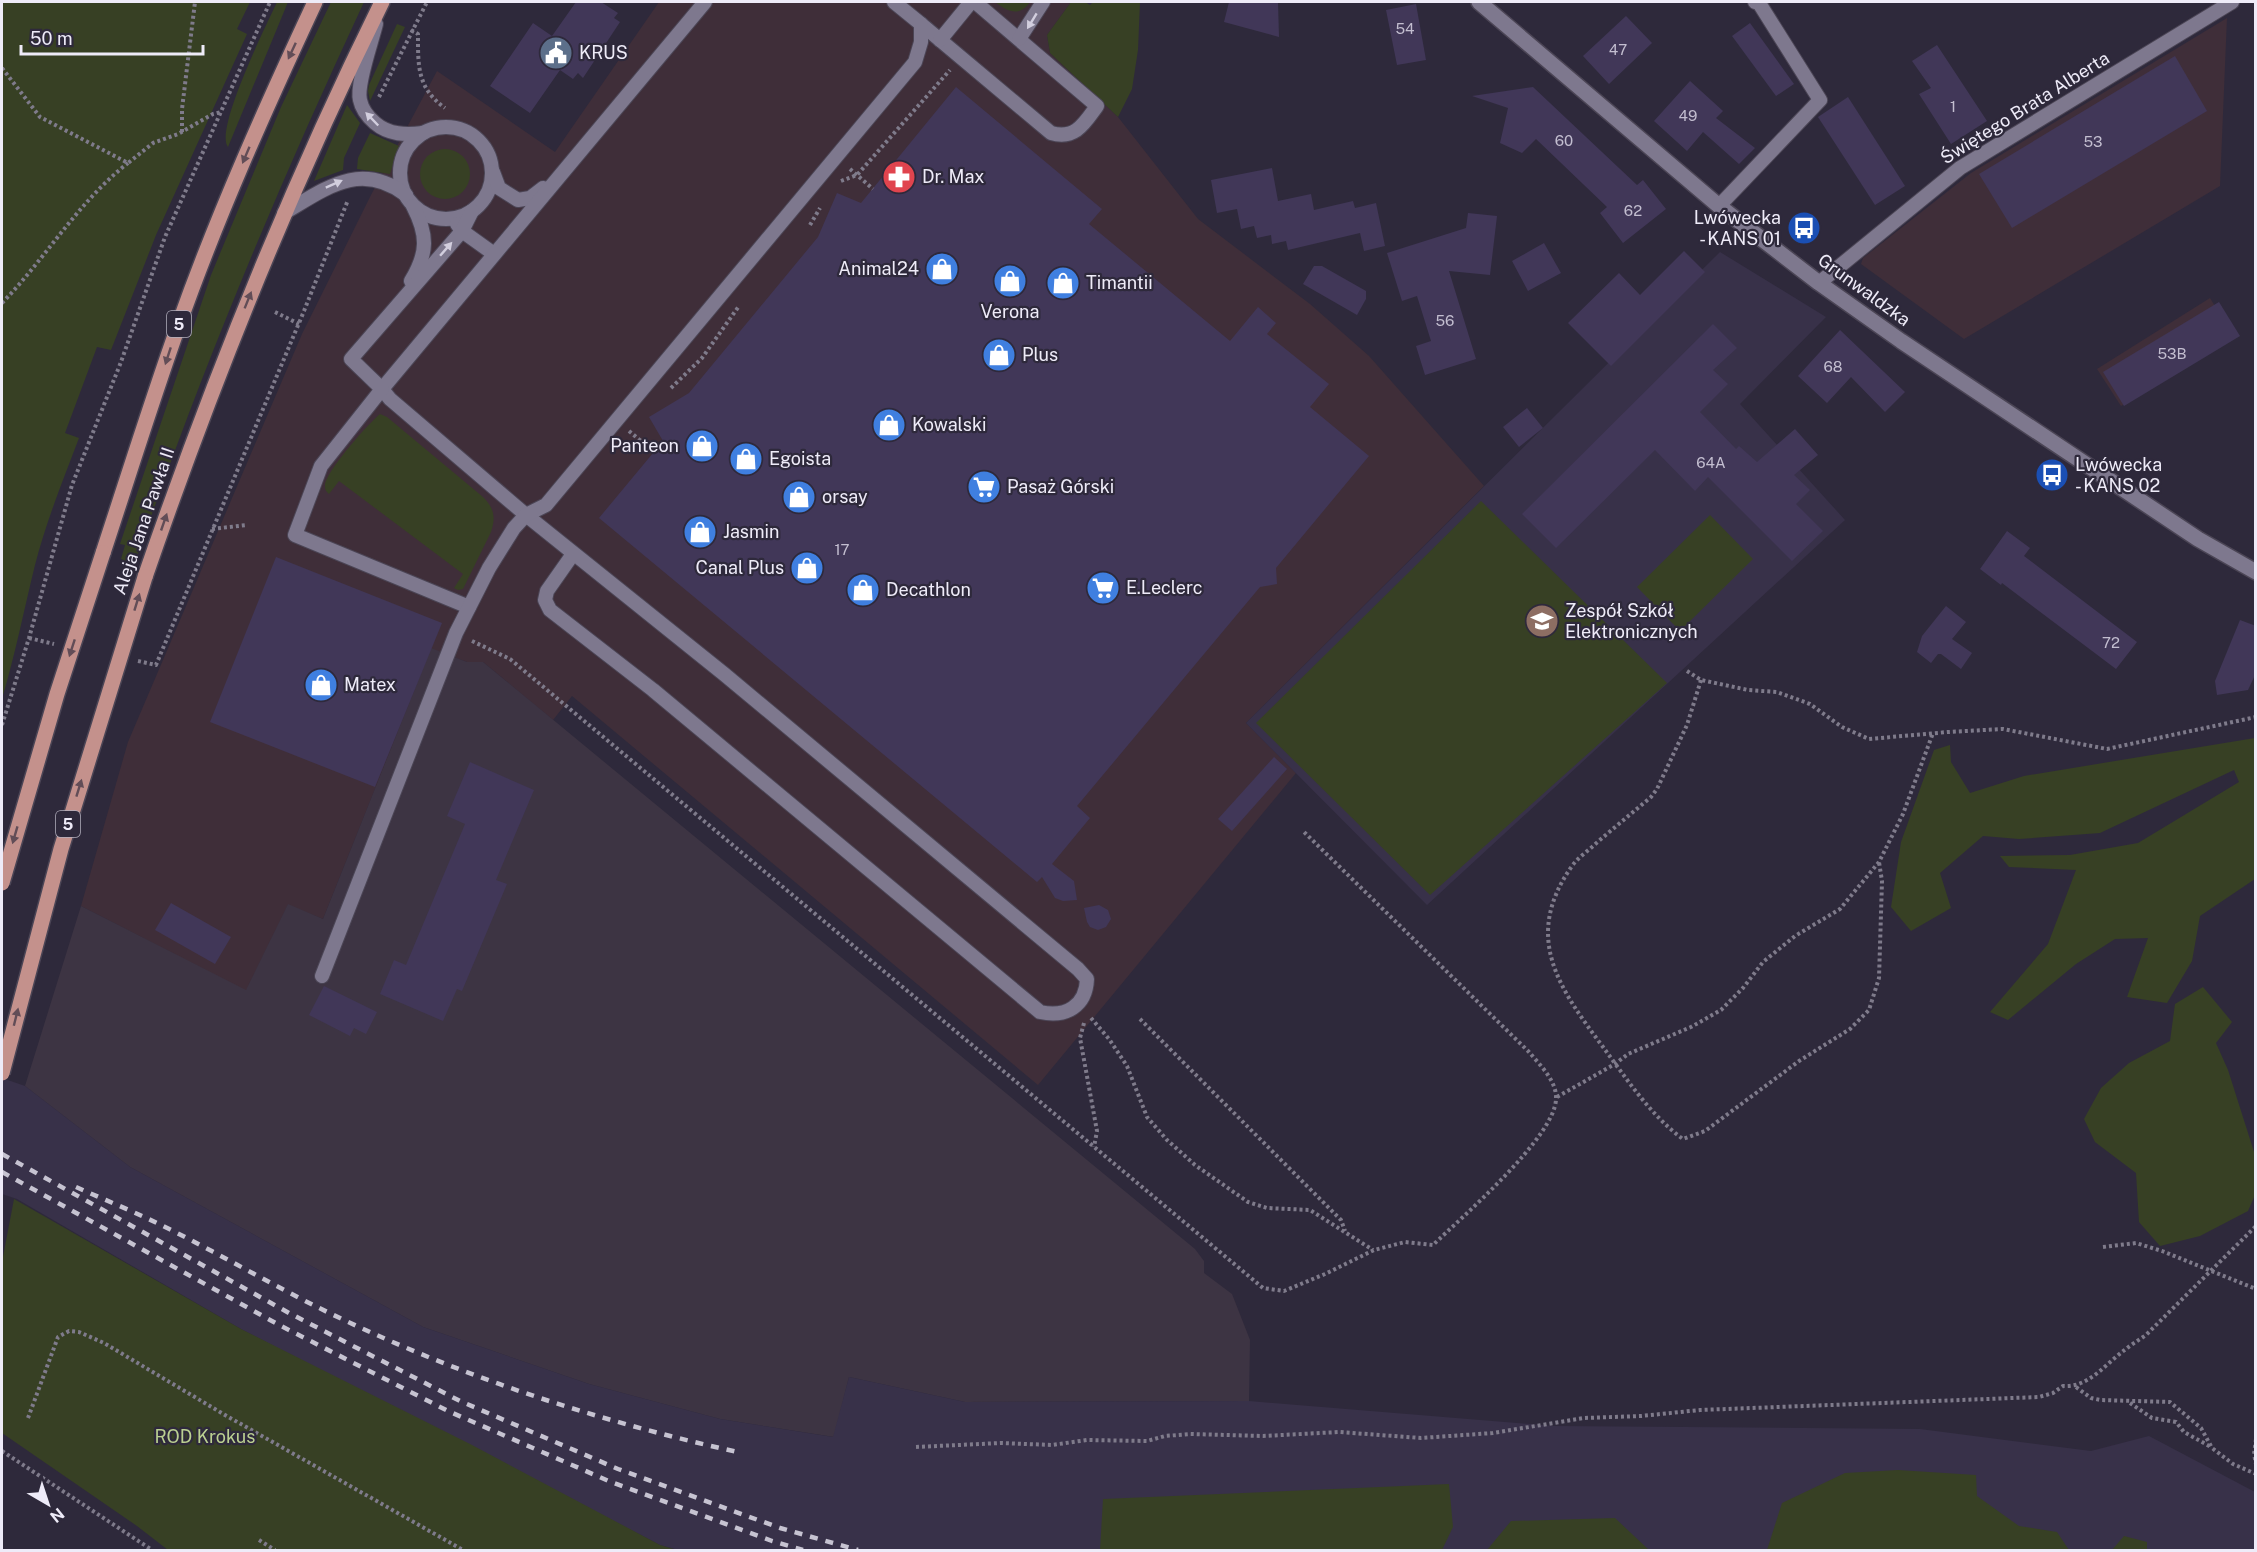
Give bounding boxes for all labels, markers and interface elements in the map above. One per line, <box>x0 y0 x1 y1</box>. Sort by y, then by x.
one-way arrow <box>1026 13 1037 29</box>
scale bar <box>21 18 202 56</box>
house number: 54 <box>1395 20 1415 37</box>
text: 50 m <box>30 28 73 49</box>
public building icon: KRUS <box>538 35 574 71</box>
house number: 47 <box>1609 41 1627 58</box>
place label: KRUS <box>579 42 628 63</box>
one-way arrow <box>287 43 296 60</box>
street label: Świętego Brata Alberta <box>1936 46 2113 168</box>
house number: 1 <box>1950 98 1956 115</box>
house number: 49 <box>1679 107 1697 124</box>
one-way arrow <box>365 112 379 126</box>
house number: 60 <box>1555 132 1573 149</box>
house number: 53 <box>2083 133 2103 150</box>
one-way arrow <box>241 146 250 164</box>
pharmacy icon: Dr. Max <box>881 159 917 195</box>
place label: Dr. Max <box>922 166 984 187</box>
one-way arrow <box>326 180 343 189</box>
house number: 62 <box>1624 202 1642 219</box>
place label: Lwówecka - KANS 01 <box>1694 207 1781 249</box>
bus stop icon: Lwówecka - KANS 01 <box>1786 210 1822 246</box>
one-way arrow <box>439 242 452 257</box>
street label: Grunwaldzka <box>1814 249 1915 330</box>
shop icon: Animal24 <box>924 251 960 287</box>
place label: Animal24 <box>838 258 919 279</box>
shop icon: Verona <box>992 263 1028 299</box>
shop icon: Timantii <box>1045 265 1081 301</box>
place label: Timantii <box>1086 272 1153 293</box>
one-way arrow <box>243 291 253 309</box>
place label: Verona <box>981 301 1039 322</box>
road number: 5 <box>167 311 191 337</box>
house number: 56 <box>1436 312 1454 329</box>
shop icon: Plus <box>981 337 1017 373</box>
place label: Plus <box>1022 344 1058 365</box>
house number: 53B <box>2157 345 2187 362</box>
one-way arrow <box>163 347 172 365</box>
house number: 68 <box>1824 358 1842 375</box>
shop icon: Kowalski <box>871 407 907 443</box>
place label: Kowalski <box>912 414 986 435</box>
shop icon: Panteon <box>684 428 720 464</box>
place label: Panteon <box>610 435 679 456</box>
shop icon: Egoista <box>728 441 764 477</box>
street label: Aleja Jana Pawła II <box>108 444 179 597</box>
place label: Egoista <box>769 448 831 469</box>
house number: 64A <box>1696 454 1726 471</box>
place label: Lwówecka - KANS 02 <box>2075 454 2162 496</box>
bus stop icon: Lwówecka - KANS 02 <box>2034 457 2070 493</box>
supermarket icon: Pasaż Górski <box>966 469 1002 505</box>
place label: Pasaż Górski <box>1007 476 1114 497</box>
shop icon: orsay <box>781 479 817 515</box>
place label: orsay <box>822 486 868 507</box>
one-way arrow <box>159 512 169 530</box>
shop icon: Jasmin <box>682 514 718 550</box>
place label: Jasmin <box>723 521 780 542</box>
house number: 17 <box>834 541 850 558</box>
shop icon: Canal Plus <box>789 550 825 586</box>
place label: Canal Plus <box>695 557 784 578</box>
supermarket icon: E.Leclerc <box>1085 570 1121 606</box>
shop icon: Decathlon <box>845 572 881 608</box>
place label: E.Leclerc <box>1126 577 1203 598</box>
place label: Decathlon <box>886 579 971 600</box>
one-way arrow <box>133 593 142 611</box>
place label: Zespół Szkół Elektronicznych <box>1565 600 1698 642</box>
school or university icon: Zespół Szkół Elektronicznych <box>1524 603 1560 639</box>
house number: 72 <box>2102 634 2120 651</box>
one-way arrow <box>67 639 76 657</box>
shop icon: Matex <box>303 667 339 703</box>
place label: Matex <box>344 674 396 695</box>
one-way arrow <box>75 779 84 797</box>
road number: 5 <box>56 811 80 837</box>
one-way arrow <box>10 826 19 844</box>
one-way arrow <box>11 1007 21 1026</box>
park label: ROD Krokus <box>155 1426 255 1447</box>
north arrow <box>18 1474 78 1534</box>
text: N <box>46 1504 68 1527</box>

